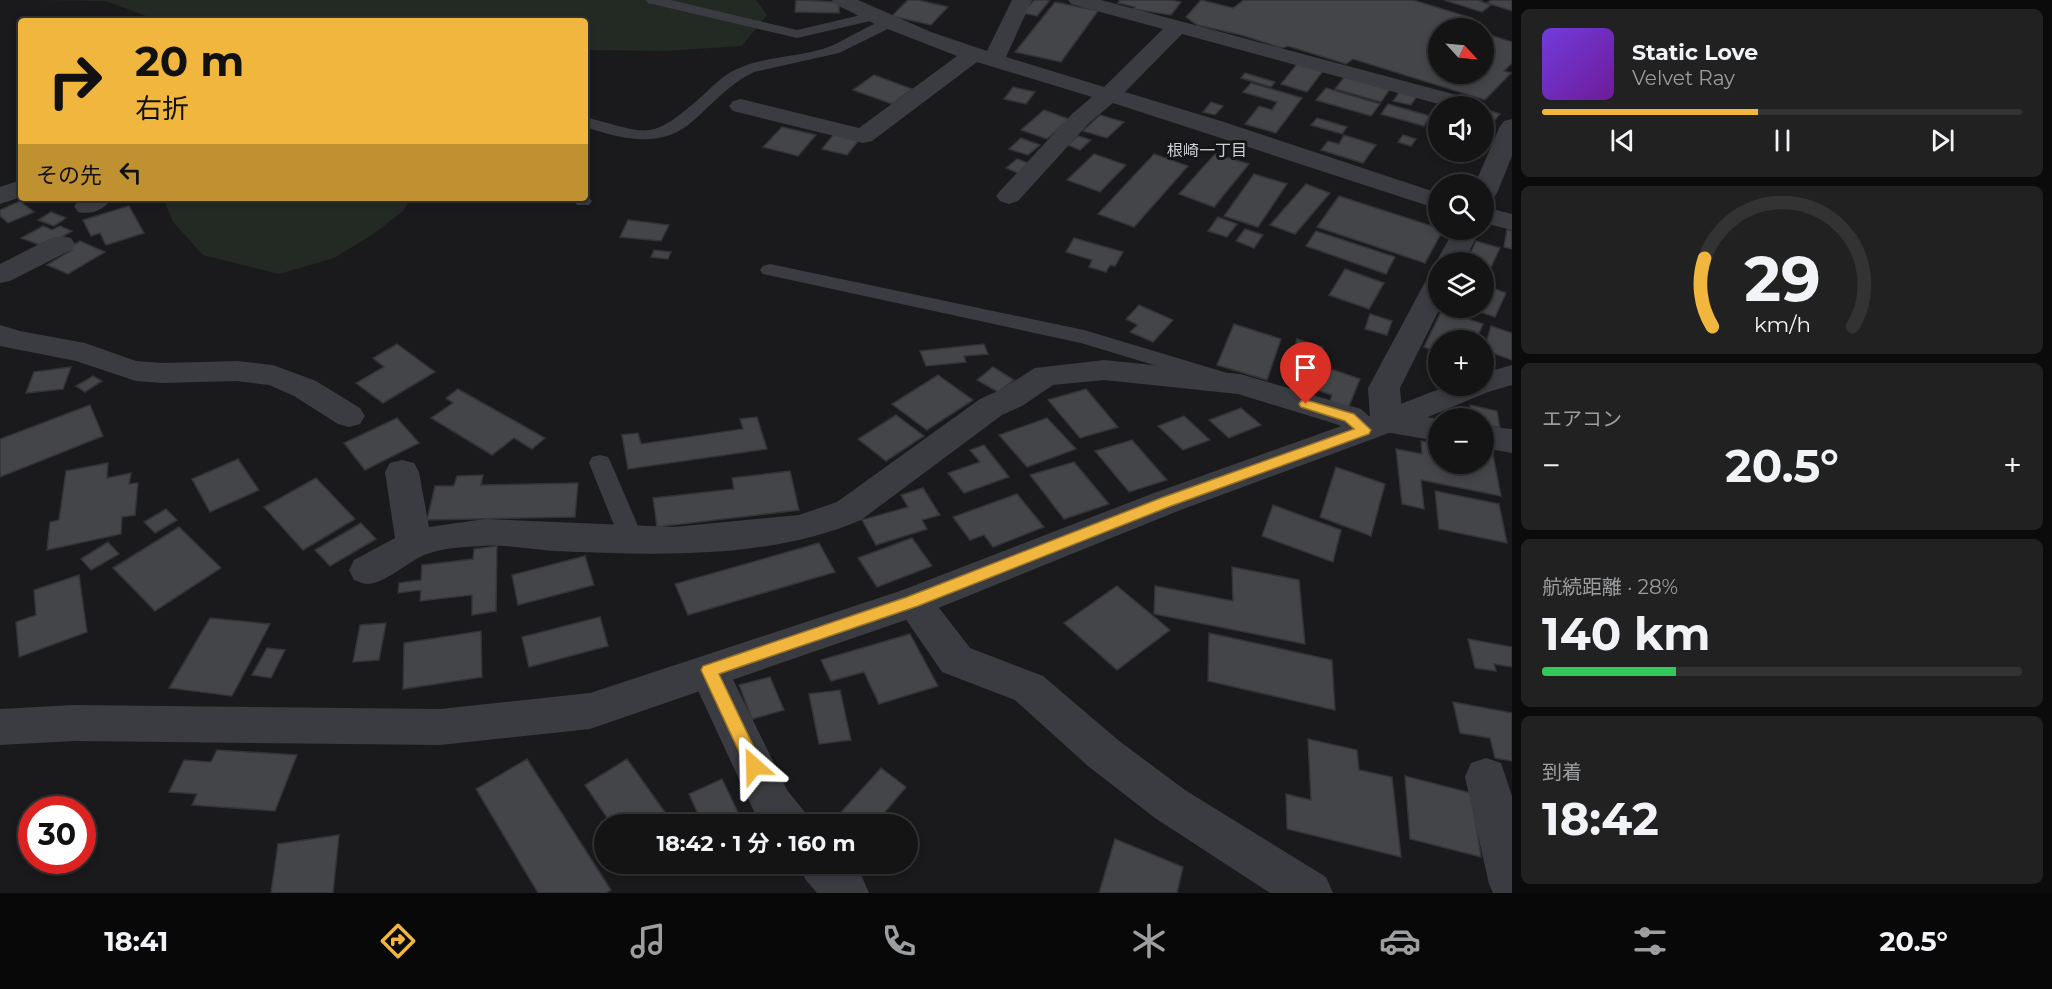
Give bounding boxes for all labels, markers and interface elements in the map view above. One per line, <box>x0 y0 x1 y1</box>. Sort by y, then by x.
north arrow <box>1428 18 1494 84</box>
map controls <box>1428 18 1494 474</box>
text: 20 m <box>135 35 244 87</box>
text: Static Love <box>1632 39 1758 66</box>
icon: right <box>36 42 114 120</box>
text: Velvet Ray <box>1632 66 1735 90</box>
text: 右折 <box>135 92 189 125</box>
button: sound <box>1428 96 1494 162</box>
icon: previous <box>1606 124 1639 157</box>
icon: pause <box>1766 124 1799 157</box>
icon: next <box>1926 124 1959 157</box>
district label: 根崎一丁目 <box>1167 141 1247 160</box>
icon: left <box>114 156 147 189</box>
text: その先 <box>36 162 102 189</box>
button: search <box>1428 174 1494 240</box>
text: 29 <box>1744 241 1820 317</box>
button: layers <box>1428 252 1494 318</box>
text: km/h <box>1753 311 1811 337</box>
button: + <box>1428 330 1494 396</box>
pin <box>1280 342 1331 404</box>
icon: arrive <box>1289 351 1322 384</box>
text: エアコン <box>1542 407 1622 431</box>
button: − <box>1428 408 1494 474</box>
text: 20.5° <box>1725 438 1839 493</box>
text: − <box>1542 445 1561 485</box>
text: + <box>2003 445 2022 485</box>
text: 航続距離 · 28% <box>1542 575 1678 599</box>
text: 140 km <box>1542 606 1710 661</box>
position arrow <box>722 734 786 798</box>
text: 到着 <box>1542 760 1582 784</box>
text: 18:42 <box>1542 791 1659 846</box>
speed limit sign: 30 <box>18 796 96 874</box>
text: 18:42 · 1 分 · 160 m <box>657 830 855 857</box>
icon: directions <box>377 920 419 962</box>
icon: music <box>627 920 669 962</box>
icon: phone <box>878 920 920 962</box>
icon: climate <box>1128 920 1170 962</box>
icon: car <box>1379 920 1421 962</box>
icon: filters <box>1629 920 1671 962</box>
text: 18:41 <box>104 925 168 958</box>
text: 20.5° <box>1880 925 1948 958</box>

